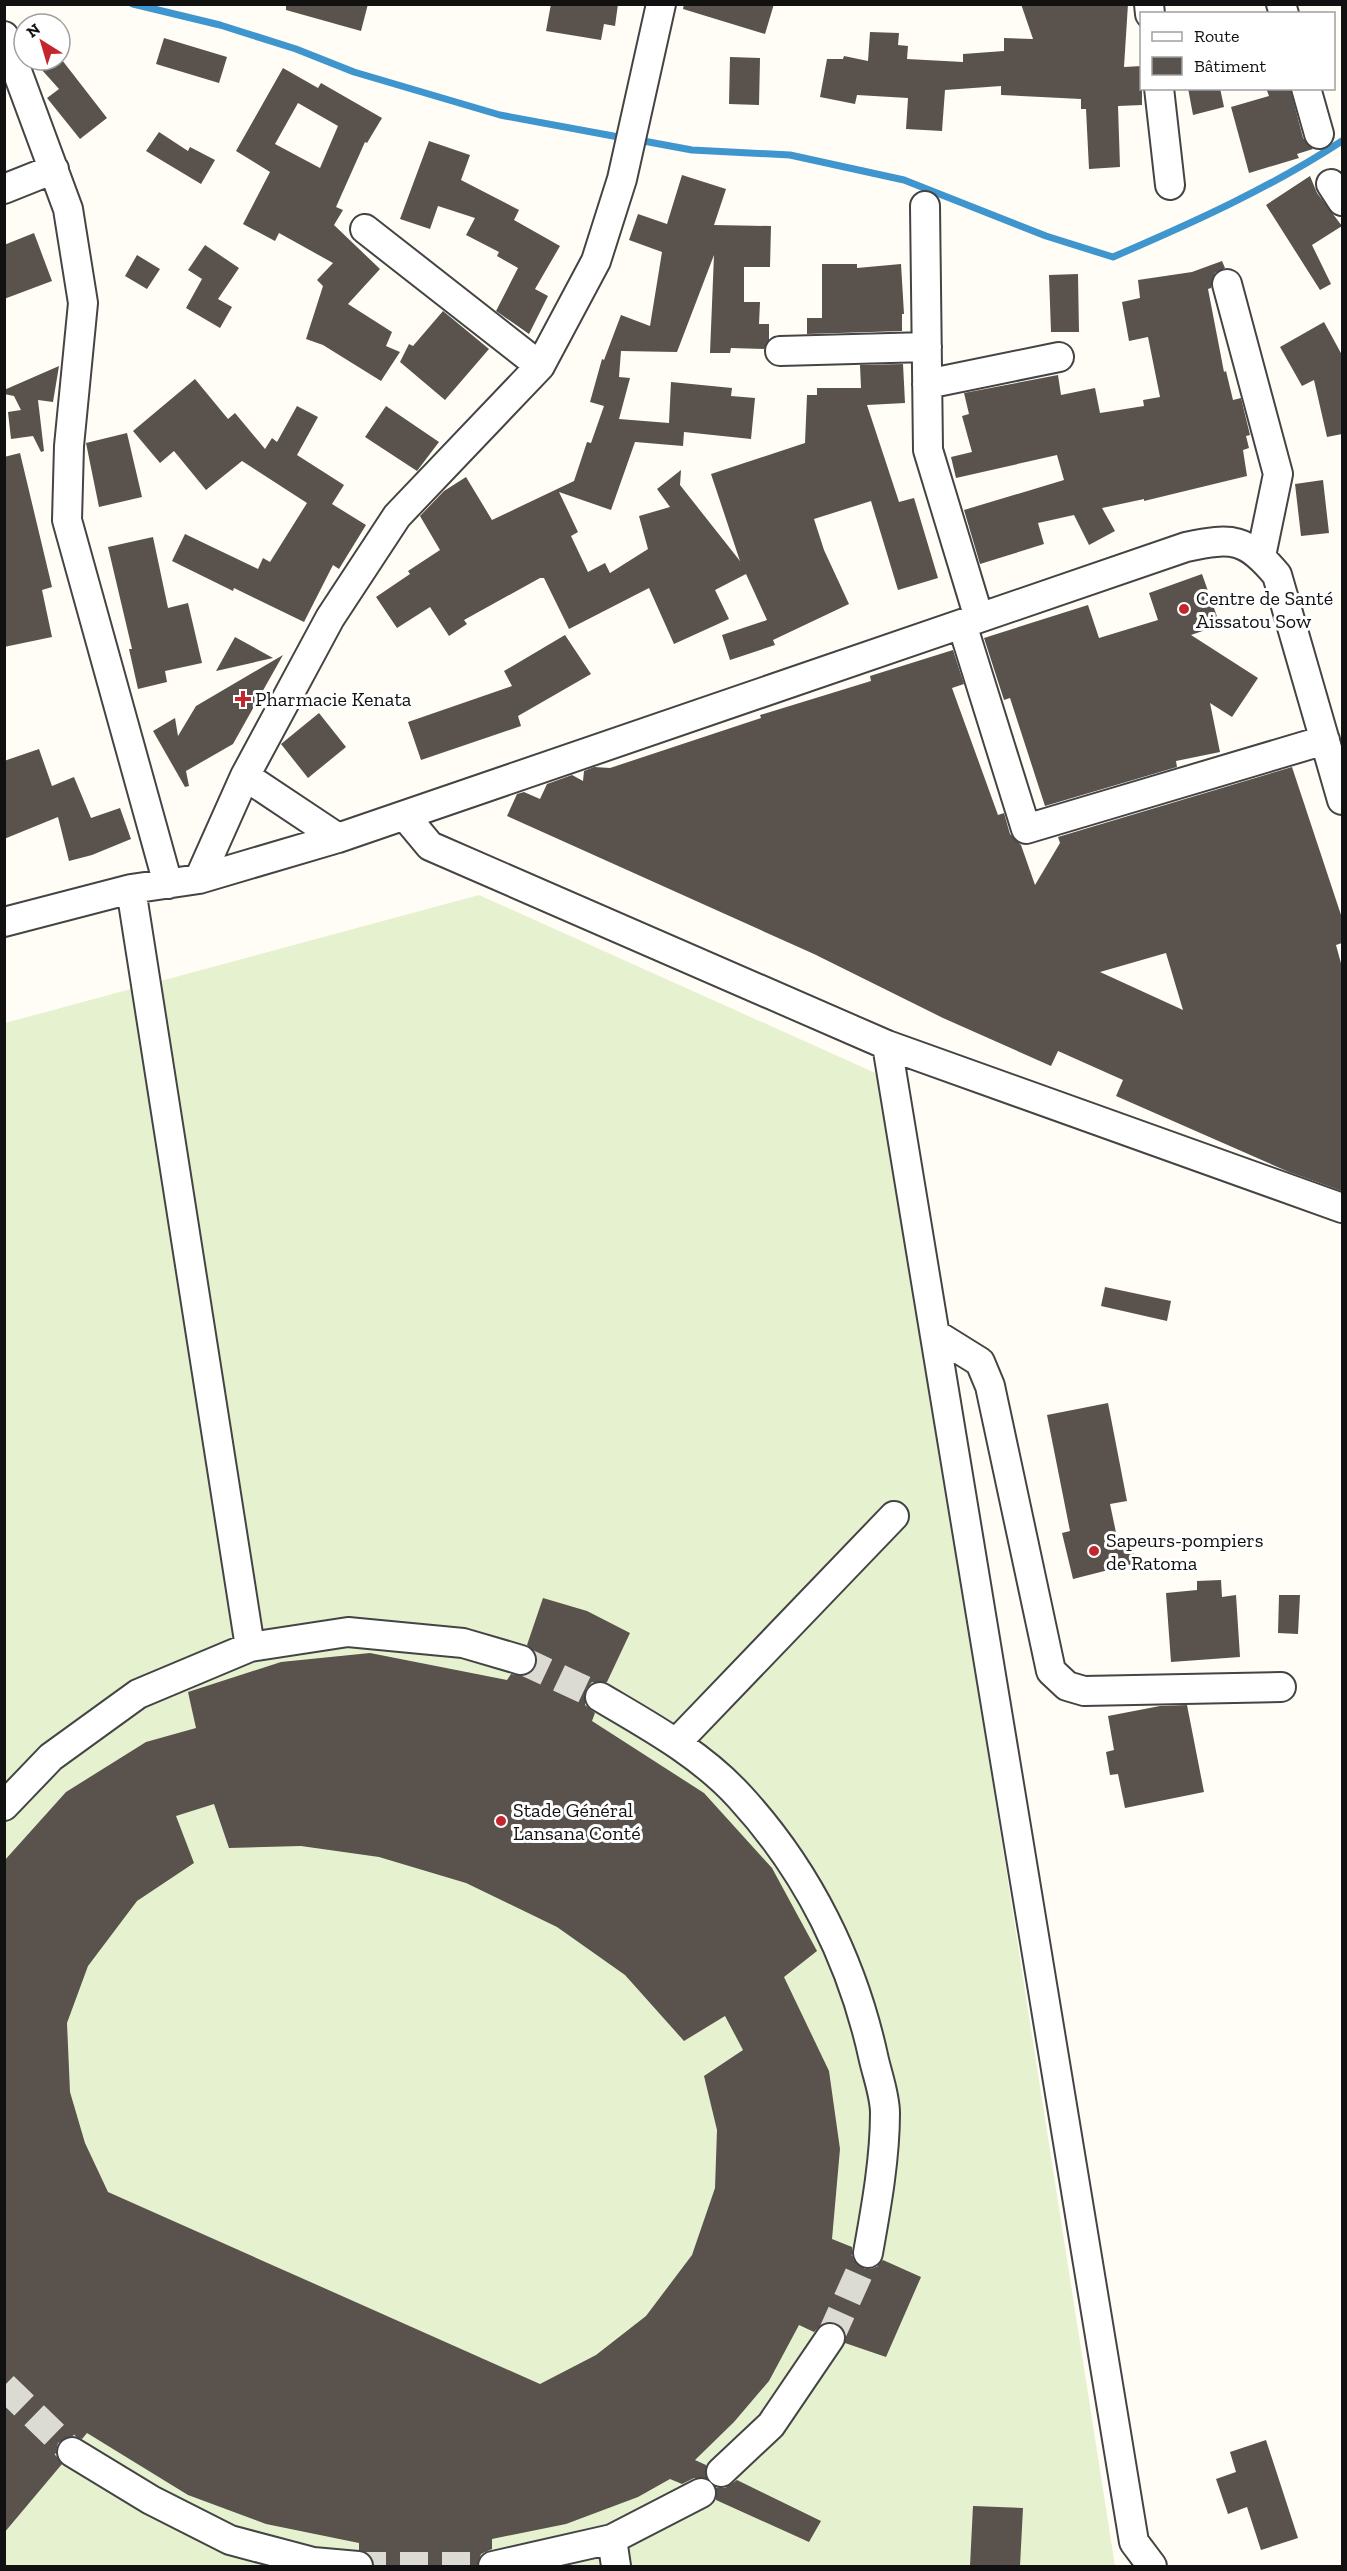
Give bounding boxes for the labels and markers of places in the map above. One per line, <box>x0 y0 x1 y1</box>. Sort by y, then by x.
place label: Centre de Santé Aissatou Sow <box>1196 586 1333 633</box>
marker: Centre de Santé Aissatou Sow <box>1177 602 1191 616</box>
place label: Pharmacie Kenata <box>255 687 412 711</box>
marker: Pharmacie Kenata <box>236 692 250 706</box>
place label: Sapeurs-pompiers de Ratoma <box>1106 1528 1263 1575</box>
marker: Sapeurs-pompiers de Ratoma <box>1087 1544 1101 1558</box>
place label: Stade Général Lansana Conté <box>513 1798 641 1845</box>
marker: Stade Général Lansana Conté <box>494 1814 508 1828</box>

